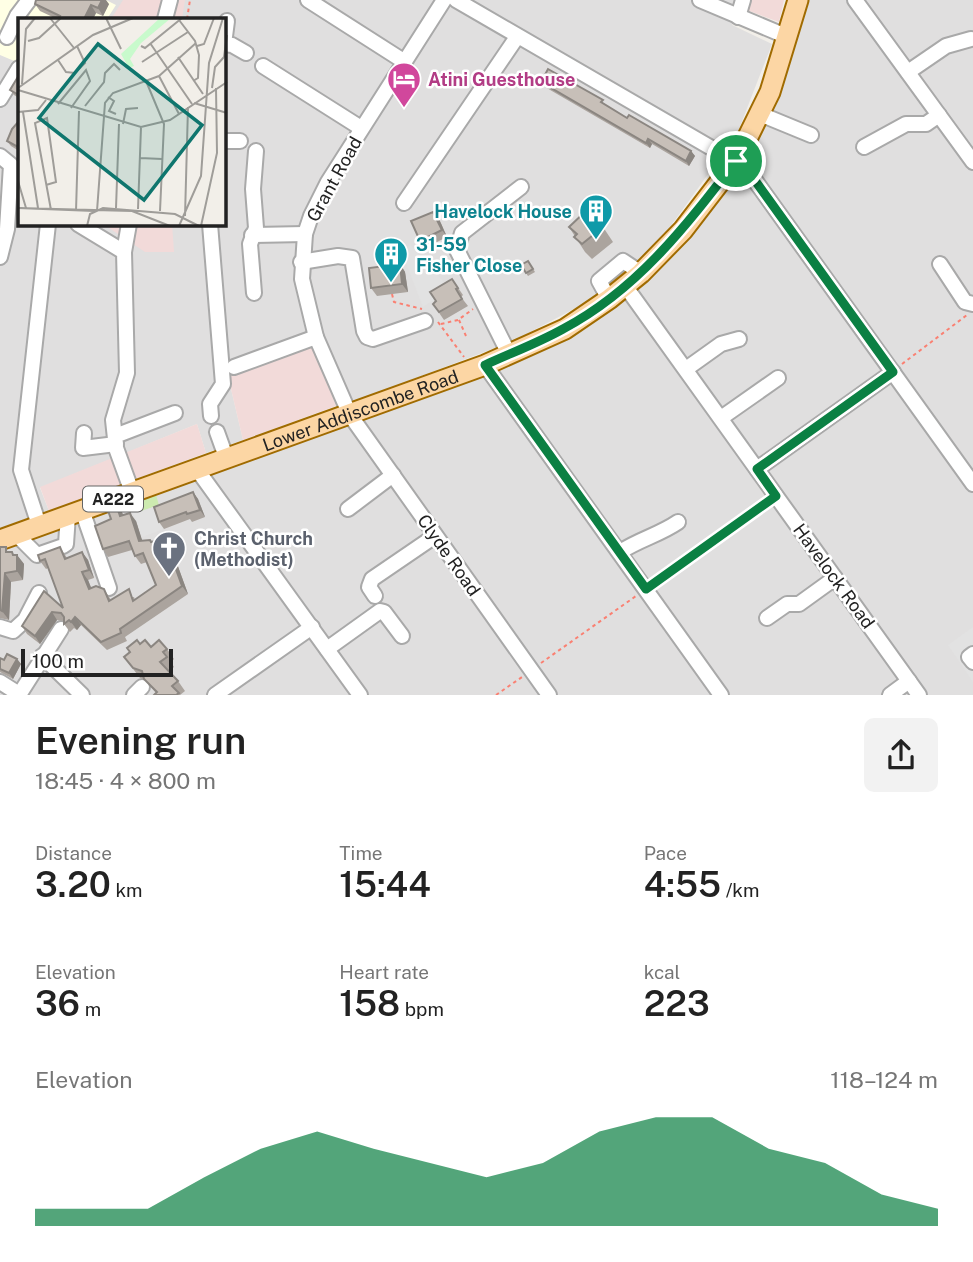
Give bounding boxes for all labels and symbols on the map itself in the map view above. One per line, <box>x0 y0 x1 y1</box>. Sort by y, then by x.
inset map <box>18 18 226 226</box>
hotel icon: Atini Guesthouse <box>385 60 423 109</box>
place label: Atini Guesthouse <box>428 69 575 90</box>
pin <box>706 131 766 191</box>
street label: Grant Road <box>302 133 366 225</box>
building icon: Havelock House <box>577 192 615 241</box>
place label: Havelock House <box>434 201 572 222</box>
place label: 31-59 Fisher Close <box>416 234 522 276</box>
building icon: 31-59 Fisher Close <box>372 235 410 284</box>
street label: Lower Addiscombe Road <box>259 365 461 455</box>
road number: A222 <box>83 486 143 512</box>
street label: Clyde Road <box>413 510 485 600</box>
street label: Havelock Road <box>789 519 879 633</box>
place label: Christ Church (Methodist) <box>194 528 313 570</box>
church icon: Christ Church (Methodist) <box>150 529 188 578</box>
scale bar <box>21 646 173 678</box>

